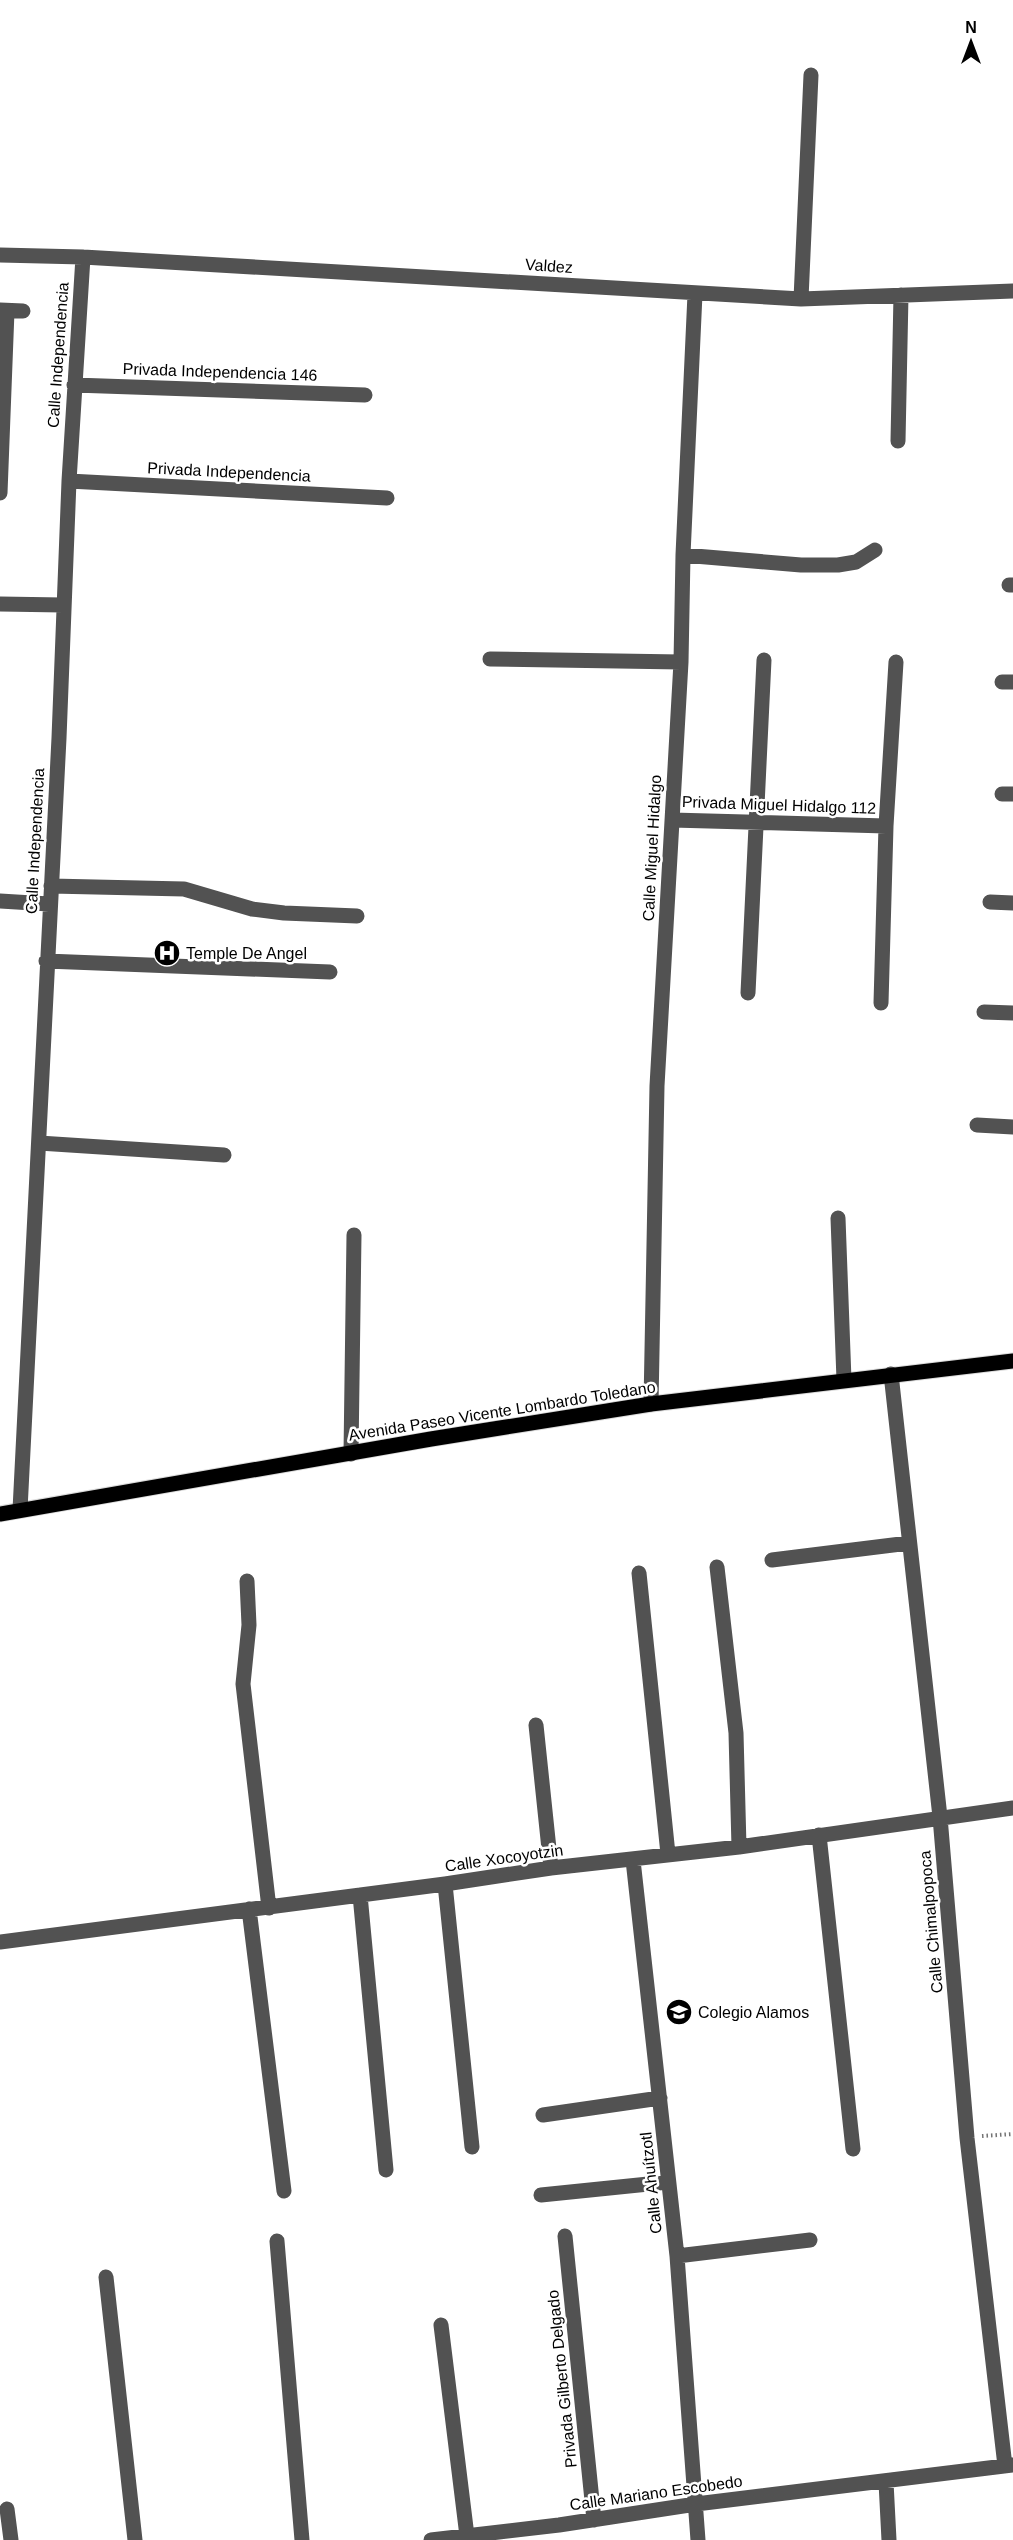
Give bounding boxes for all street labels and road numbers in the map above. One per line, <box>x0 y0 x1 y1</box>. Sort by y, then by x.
street label: Valdez <box>525 256 573 276</box>
street label: Calle Independencia <box>44 282 72 428</box>
street label: Privada Independencia 146 <box>122 360 318 384</box>
street label: Privada Independencia <box>147 459 311 485</box>
street label: Calle Independencia <box>23 768 47 914</box>
street label: Calle Miguel Hidalgo <box>640 774 664 922</box>
street label: Privada Miguel Hidalgo 112 <box>682 793 877 817</box>
street label: Avenida Paseo Vicente Lombardo Toledano <box>347 1378 657 1444</box>
street label: Calle Xocoyotzin <box>444 1841 564 1875</box>
street label: Calle Chimalpopoca <box>916 1850 946 1994</box>
street label: Calle Ahuítzotl <box>637 2131 665 2235</box>
street label: Privada Gilberto Delgado <box>544 2289 580 2469</box>
street label: Calle Mariano Escobedo <box>569 2472 744 2514</box>

